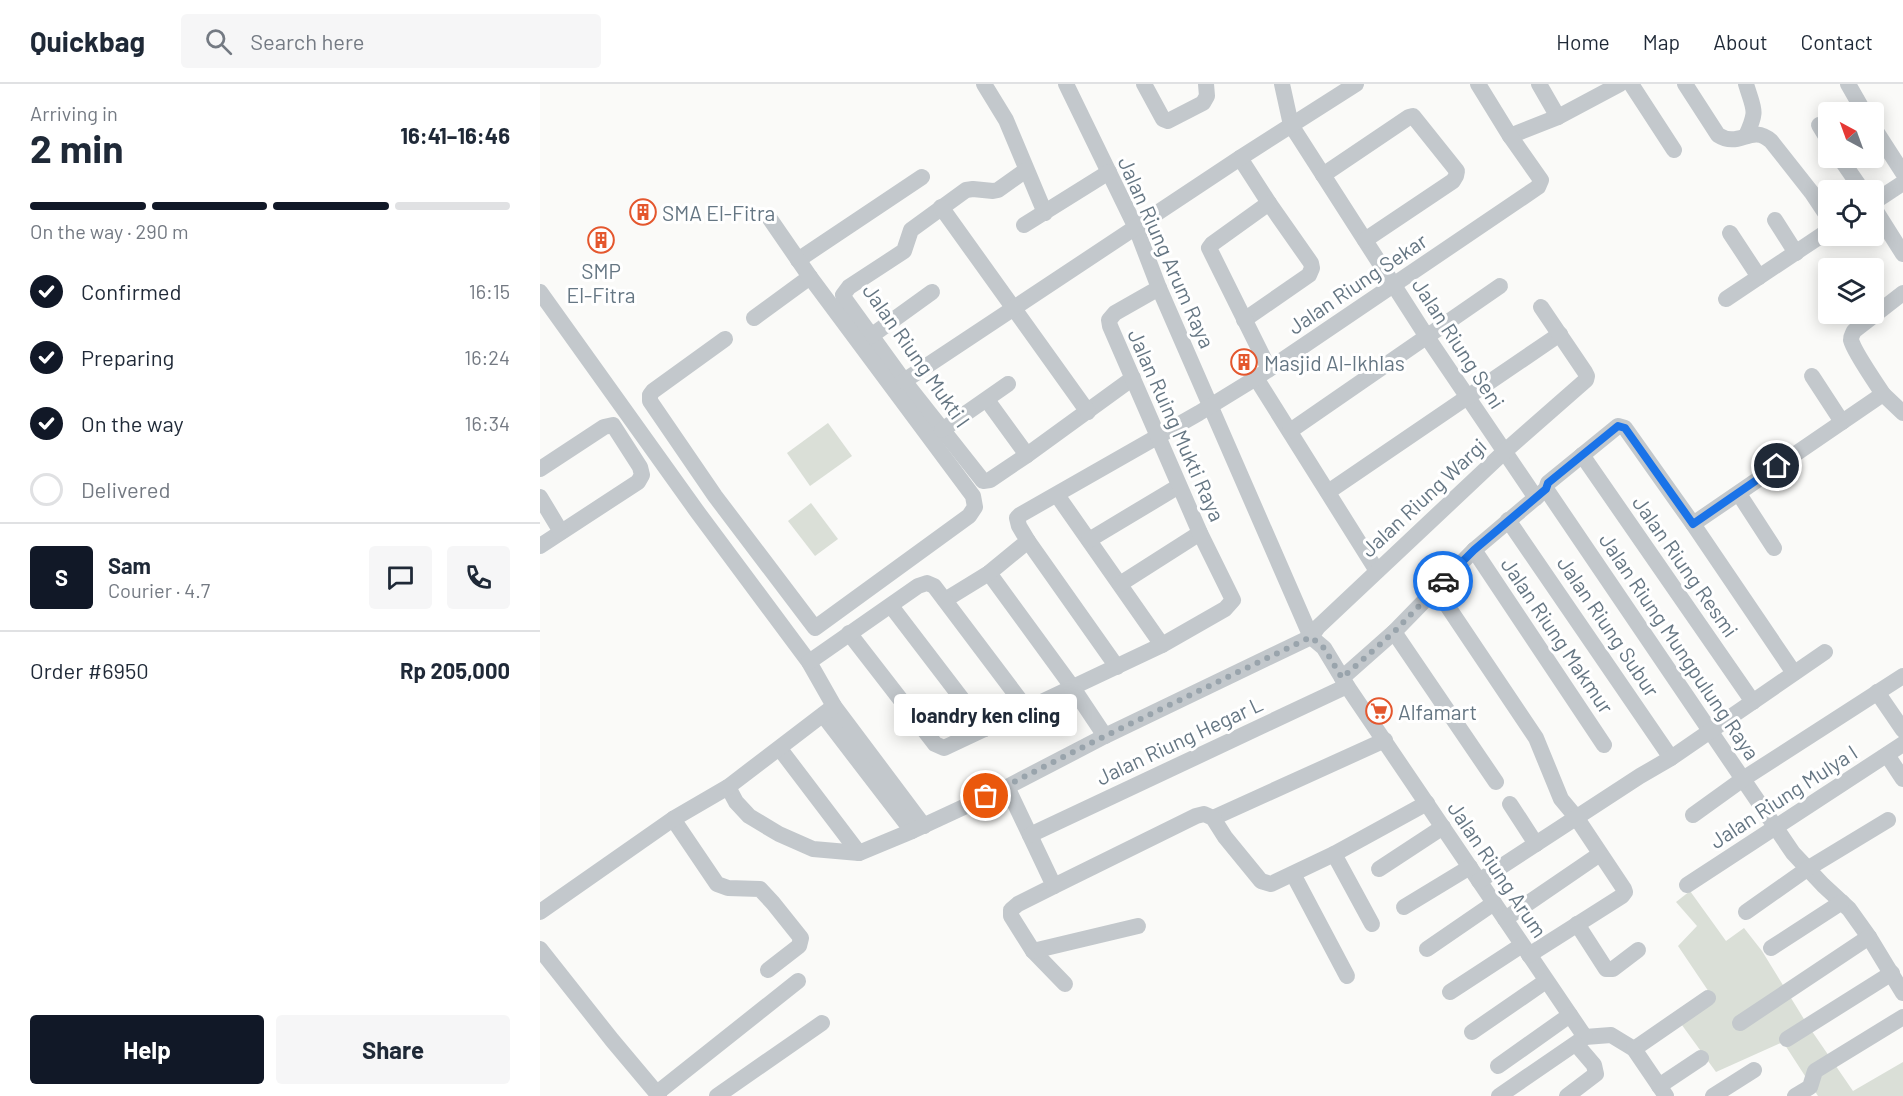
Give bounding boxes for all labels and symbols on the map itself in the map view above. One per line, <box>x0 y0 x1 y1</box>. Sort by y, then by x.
north arrow <box>1818 102 1884 168</box>
street label: Jalan Riung Arum Raya <box>1113 152 1221 352</box>
building icon: SMA El-Fitra <box>628 197 658 227</box>
place label: SMA El-Fitra <box>662 200 775 225</box>
building icon: SMP El-Fitra <box>586 225 616 255</box>
street label: Jalan Riung Sekar <box>1283 227 1432 339</box>
place label: SMP El-Fitra <box>566 258 636 307</box>
street label: Jalan Riung Seni <box>1408 273 1510 413</box>
street label: Jalan Riung Mukti I <box>858 278 976 432</box>
street label: Jalan Ruing Mukti Raya <box>1123 325 1231 525</box>
building icon: Masjid Al-Ikhlas <box>1229 347 1259 377</box>
place label: Masjid Al-Ikhlas <box>1264 350 1405 375</box>
street label: Jalan Riung Wargi <box>1355 433 1491 561</box>
pin <box>1751 440 1802 491</box>
street label: Jalan Riung Resmi <box>1628 491 1744 641</box>
street label: Jalan Riung Mungpulung Raya <box>1595 528 1765 764</box>
courier <box>1413 551 1473 611</box>
street label: Jalan Riung Subur <box>1553 551 1665 701</box>
street label: Jalan Riung Makmur <box>1497 552 1620 718</box>
street label: Jalan Riung Hegar L <box>1092 690 1266 790</box>
callout: loandry ken cling <box>894 694 1078 736</box>
supermarket icon: Alfamart <box>1364 696 1394 726</box>
place label: Alfamart <box>1398 699 1477 724</box>
street label: Jalan Riung Mulya I <box>1704 739 1862 853</box>
pin <box>960 770 1011 821</box>
street label: Jalan Riung Arum <box>1443 796 1553 942</box>

